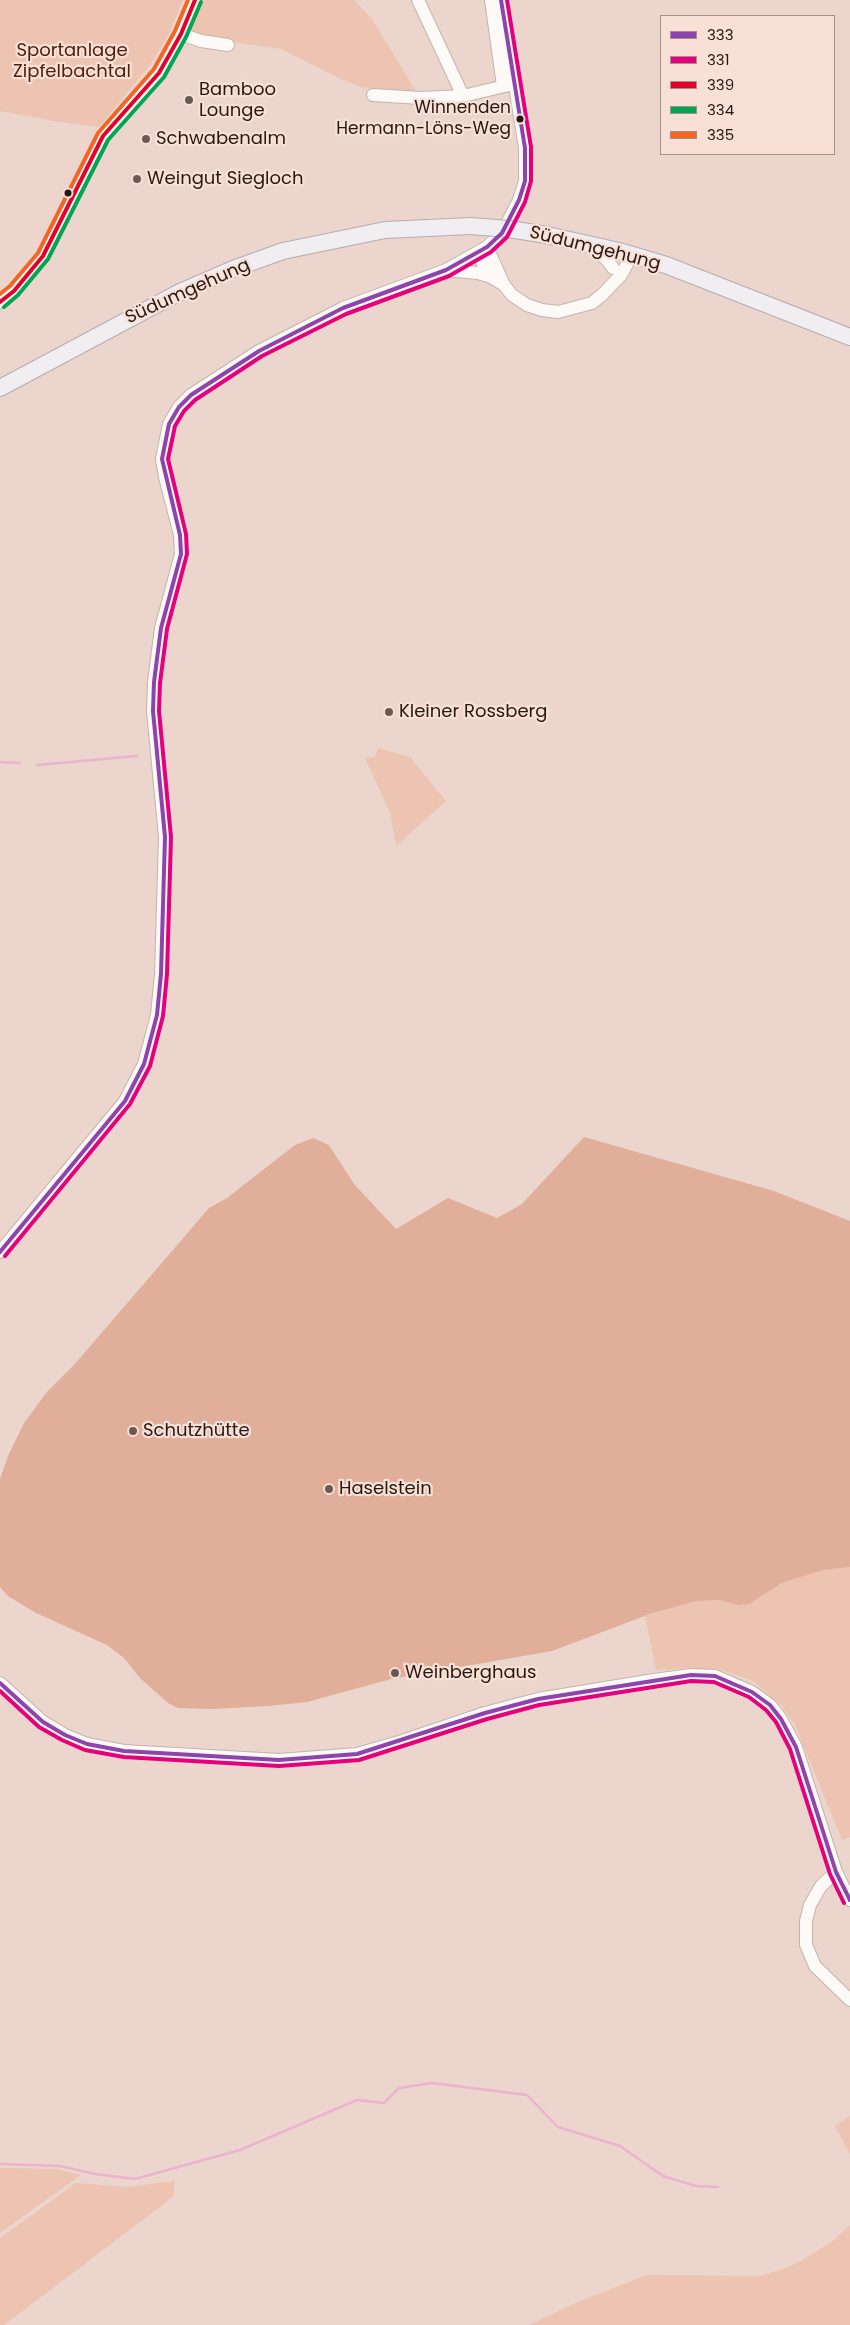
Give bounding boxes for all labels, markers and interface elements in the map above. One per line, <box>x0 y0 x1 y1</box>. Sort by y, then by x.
legend <box>660 15 835 155</box>
text: 333 <box>707 24 734 45</box>
park label: Sportanlage Zipfelbachtal <box>13 40 131 82</box>
text: 331 <box>707 49 729 70</box>
text: 339 <box>707 74 734 95</box>
place label: Bamboo Lounge <box>199 79 276 122</box>
marker: Bamboo Lounge <box>183 94 195 106</box>
place label: Winnenden Hermann-Löns-Weg <box>336 99 511 139</box>
text: 334 <box>707 99 734 120</box>
marker: Winnenden Hermann-Löns-Weg <box>515 114 525 124</box>
text: 335 <box>707 124 734 145</box>
place label: Schwabenalm <box>156 128 286 150</box>
marker: Schwabenalm <box>140 133 152 145</box>
place label: Weingut Siegloch <box>147 168 303 190</box>
marker: Weingut Siegloch <box>131 173 143 185</box>
unlabelled marker <box>63 188 73 198</box>
street label: Südumgehung <box>527 222 663 276</box>
street label: Südumgehung <box>122 255 254 329</box>
place label: Kleiner Rossberg <box>399 701 547 723</box>
marker: Kleiner Rossberg <box>383 706 395 718</box>
place label: Schutzhütte <box>143 1420 250 1442</box>
marker: Schutzhütte <box>127 1425 139 1437</box>
place label: Haselstein <box>339 1478 432 1500</box>
marker: Haselstein <box>323 1483 335 1495</box>
place label: Weinberghaus <box>405 1662 536 1684</box>
marker: Weinberghaus <box>389 1667 401 1679</box>

